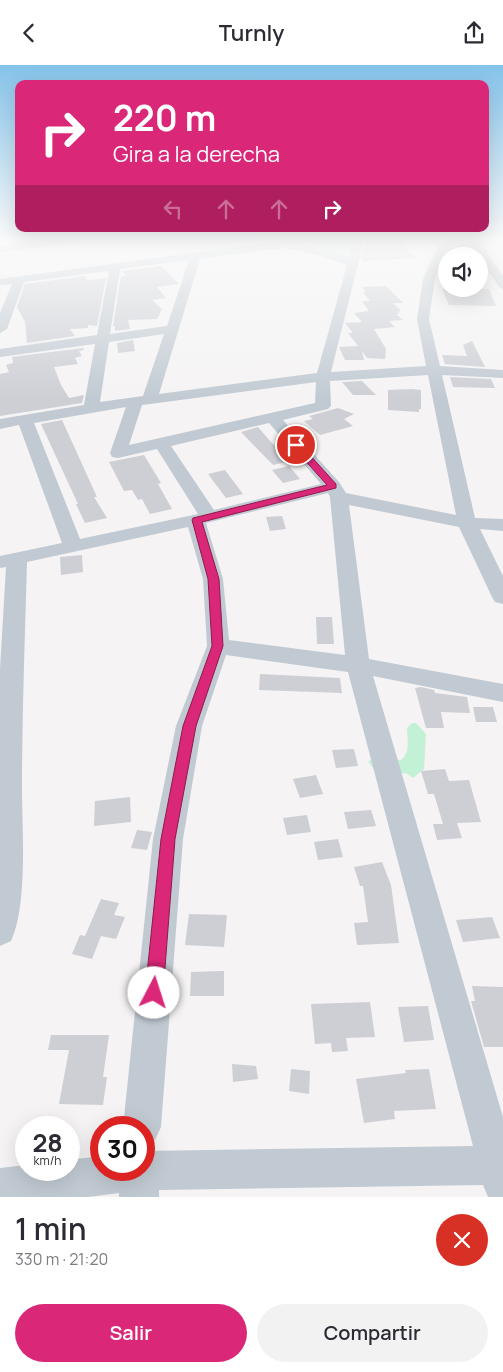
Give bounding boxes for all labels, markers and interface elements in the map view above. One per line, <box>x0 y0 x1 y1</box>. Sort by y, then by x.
text: Turnly <box>219 18 284 48</box>
icon: back <box>15 19 43 47</box>
icon: share <box>460 19 488 47</box>
text: 220 m <box>113 94 216 142</box>
icon: right <box>30 100 95 165</box>
text: Gira a la derecha <box>113 139 280 169</box>
icon: left <box>159 195 187 223</box>
icon: ahead <box>212 195 240 223</box>
icon: ahead <box>265 195 293 223</box>
icon: right <box>318 195 346 223</box>
map controls <box>438 247 488 297</box>
button: sound <box>438 247 488 297</box>
pin <box>275 424 317 466</box>
icon: arrive <box>282 431 310 459</box>
position arrow <box>127 966 179 1018</box>
speed limit sign: 30 <box>90 1116 155 1181</box>
text: 28 <box>32 1125 63 1160</box>
text: km/h <box>34 1152 61 1169</box>
text: 1 min <box>15 1208 87 1249</box>
button: close <box>436 1214 488 1266</box>
text: 330 m · 21:20 <box>15 1248 108 1270</box>
button: Salir <box>15 1304 247 1362</box>
button: Compartir <box>257 1304 488 1362</box>

